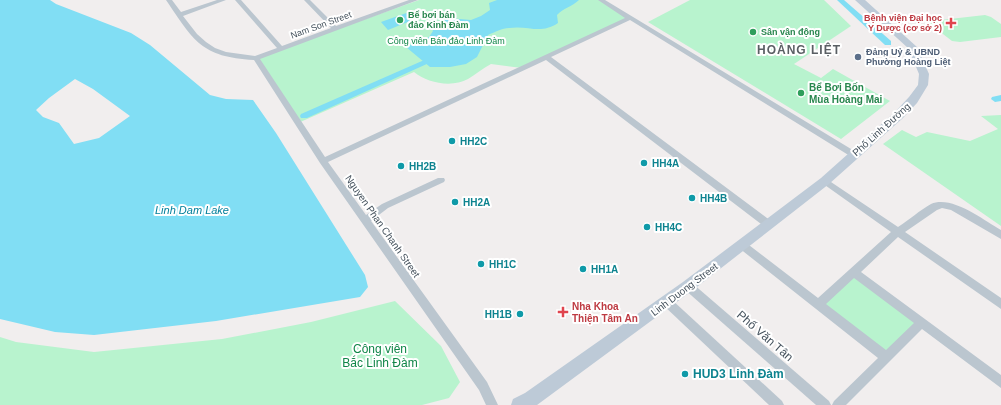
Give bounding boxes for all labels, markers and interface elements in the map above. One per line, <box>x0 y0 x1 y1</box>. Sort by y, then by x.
street label: Nam Son Street <box>289 9 353 41</box>
place label: Bể bơi bán đảo Kinh Đàm <box>408 10 469 30</box>
place label: Bệnh viện Đại học Y Dược (cơ sở 2) <box>864 13 942 33</box>
marker: Bể bơi bán đảo Kinh Đàm <box>395 15 405 25</box>
marker: Bệnh viện Đại học Y Dược (cơ sở 2) <box>945 17 957 29</box>
marker: Sân vận động <box>748 27 758 37</box>
place label: Sân vận động <box>761 27 820 37</box>
park label: Công viên Bán đảo Linh Đàm <box>387 36 505 46</box>
district label: HOÀNG LIỆT <box>757 42 841 57</box>
place label: Đảng Uỷ & UBND Phường Hoàng Liệt <box>866 47 950 67</box>
marker: Đảng Uỷ & UBND Phường Hoàng Liệt <box>853 52 863 62</box>
place label: Bể Bơi Bốn Mùa Hoàng Mai <box>809 82 883 105</box>
marker: Bể Bơi Bốn Mùa Hoàng Mai <box>796 88 806 98</box>
street label: Phố Linh Đường <box>850 101 912 158</box>
marker: HH2C <box>447 136 457 146</box>
place label: HH2C <box>460 136 487 147</box>
marker: HH4A <box>639 158 649 168</box>
place label: HH4A <box>652 158 679 169</box>
marker: HH2B <box>396 161 406 171</box>
place label: HH2B <box>409 161 436 172</box>
street label: Nguyen Phan Chanh Street <box>343 173 422 280</box>
marker: HH4B <box>687 193 697 203</box>
place label: HH4B <box>700 193 727 204</box>
marker: HH2A <box>450 197 460 207</box>
place label: HH2A <box>463 197 490 208</box>
water label: Linh Dam Lake <box>155 204 229 216</box>
marker: HH4C <box>642 222 652 232</box>
place label: HH4C <box>655 222 682 233</box>
marker: HH1C <box>476 259 486 269</box>
place label: HH1C <box>489 259 516 270</box>
street label: Linh Duong Street <box>649 261 720 318</box>
marker: HH1A <box>578 264 588 274</box>
place label: HH1A <box>591 264 618 275</box>
place label: Nha Khoa Thiện Tâm An <box>572 301 638 325</box>
marker: Nha Khoa Thiện Tâm An <box>557 306 569 318</box>
street label: Phố Văn Tân <box>734 308 796 364</box>
place label: HH1B <box>485 309 512 320</box>
marker: HH1B <box>515 309 525 319</box>
park label: Công viên Bắc Linh Đàm <box>342 342 418 370</box>
place label: HUD3 Linh Đàm <box>693 367 784 381</box>
marker: HUD3 Linh Đàm <box>680 369 690 379</box>

